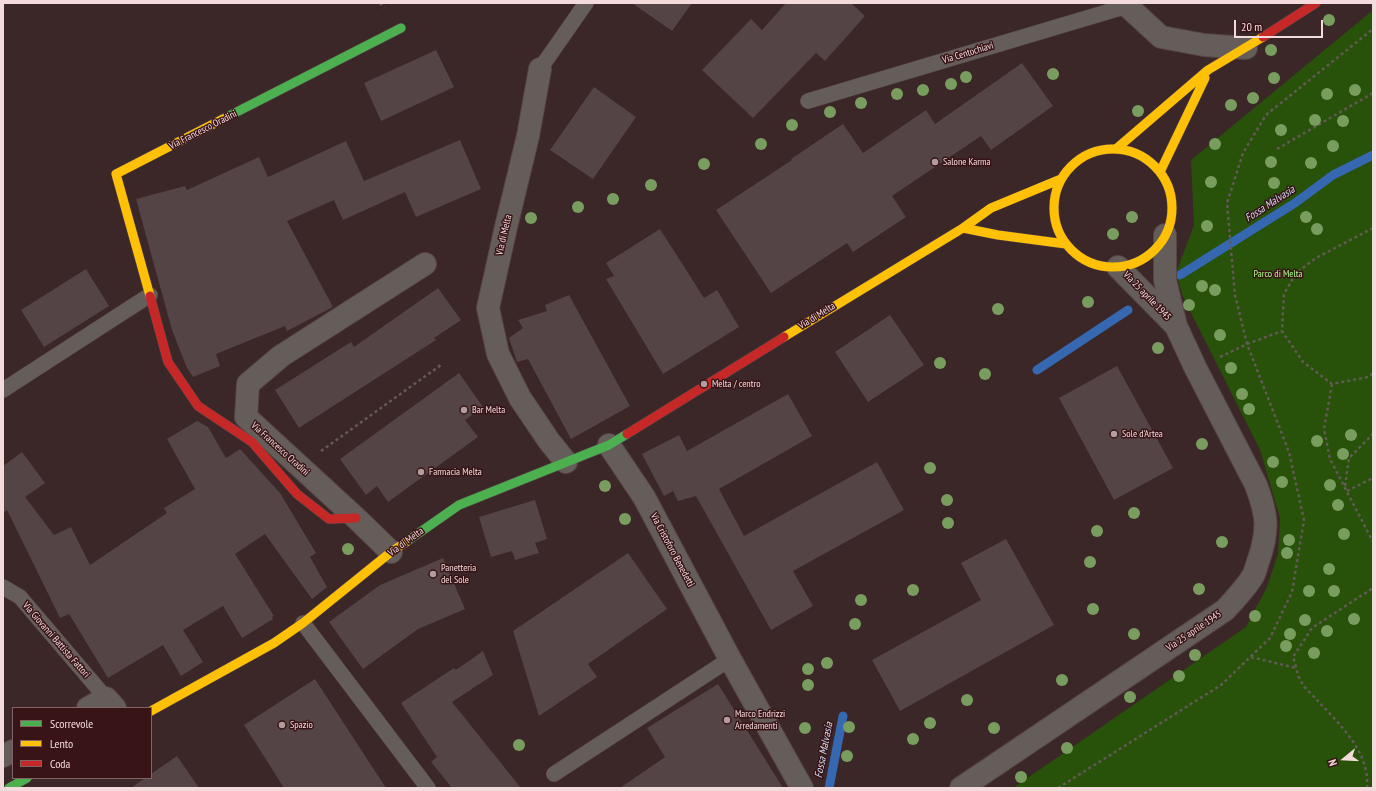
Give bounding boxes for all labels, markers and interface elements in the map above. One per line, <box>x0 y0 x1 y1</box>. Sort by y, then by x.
scale bar <box>1236 12 1325 38</box>
text: 20 m <box>1241 19 1262 34</box>
street label: Via Centochiavi <box>941 40 995 66</box>
street label: Via Francesco Oradini <box>167 108 239 152</box>
place label: Salone Karma <box>943 156 991 168</box>
marker: Salone Karma <box>930 157 940 167</box>
water label: Fossa Malvasia <box>1243 183 1297 225</box>
street label: Via di Melta <box>494 214 514 256</box>
park label: Parco di Melta <box>1253 268 1303 280</box>
street label: Via 25 aprile 1945 <box>1120 269 1174 323</box>
street label: Via di Melta <box>796 300 838 332</box>
place label: Melta / centro <box>712 378 760 390</box>
marker: Melta / centro <box>699 379 709 389</box>
place label: Bar Melta <box>472 404 505 416</box>
marker: Bar Melta <box>459 405 469 415</box>
street label: Via Francesco Oradini <box>248 420 312 478</box>
place label: Sole d'Artea <box>1122 428 1163 440</box>
marker: Sole d'Artea <box>1109 429 1119 439</box>
place label: Farmacia Melta <box>429 466 482 478</box>
marker: Farmacia Melta <box>416 467 426 477</box>
street label: Via Cristoforo Benedetti <box>647 511 697 589</box>
street label: Via di Melta <box>386 525 426 559</box>
place label: Panetteria del Sole <box>441 562 476 586</box>
marker: Panetteria del Sole <box>428 569 438 579</box>
street label: Via Giovanni Battista Fattori <box>20 600 92 680</box>
street label: Via 25 aprile 1945 <box>1164 608 1224 654</box>
legend <box>12 707 152 779</box>
place label: Marco Endrizzi Arredamenti <box>735 708 785 732</box>
marker: Marco Endrizzi Arredamenti <box>722 715 732 725</box>
text: Scorrevole <box>50 716 93 731</box>
place label: Spazio <box>290 719 313 731</box>
marker: Spazio <box>277 720 287 730</box>
water label: Fossa Malvasia <box>812 721 836 779</box>
text: Lento <box>50 736 73 751</box>
north arrow <box>1324 739 1364 779</box>
text: Coda <box>50 756 70 771</box>
text: N <box>1325 758 1340 768</box>

